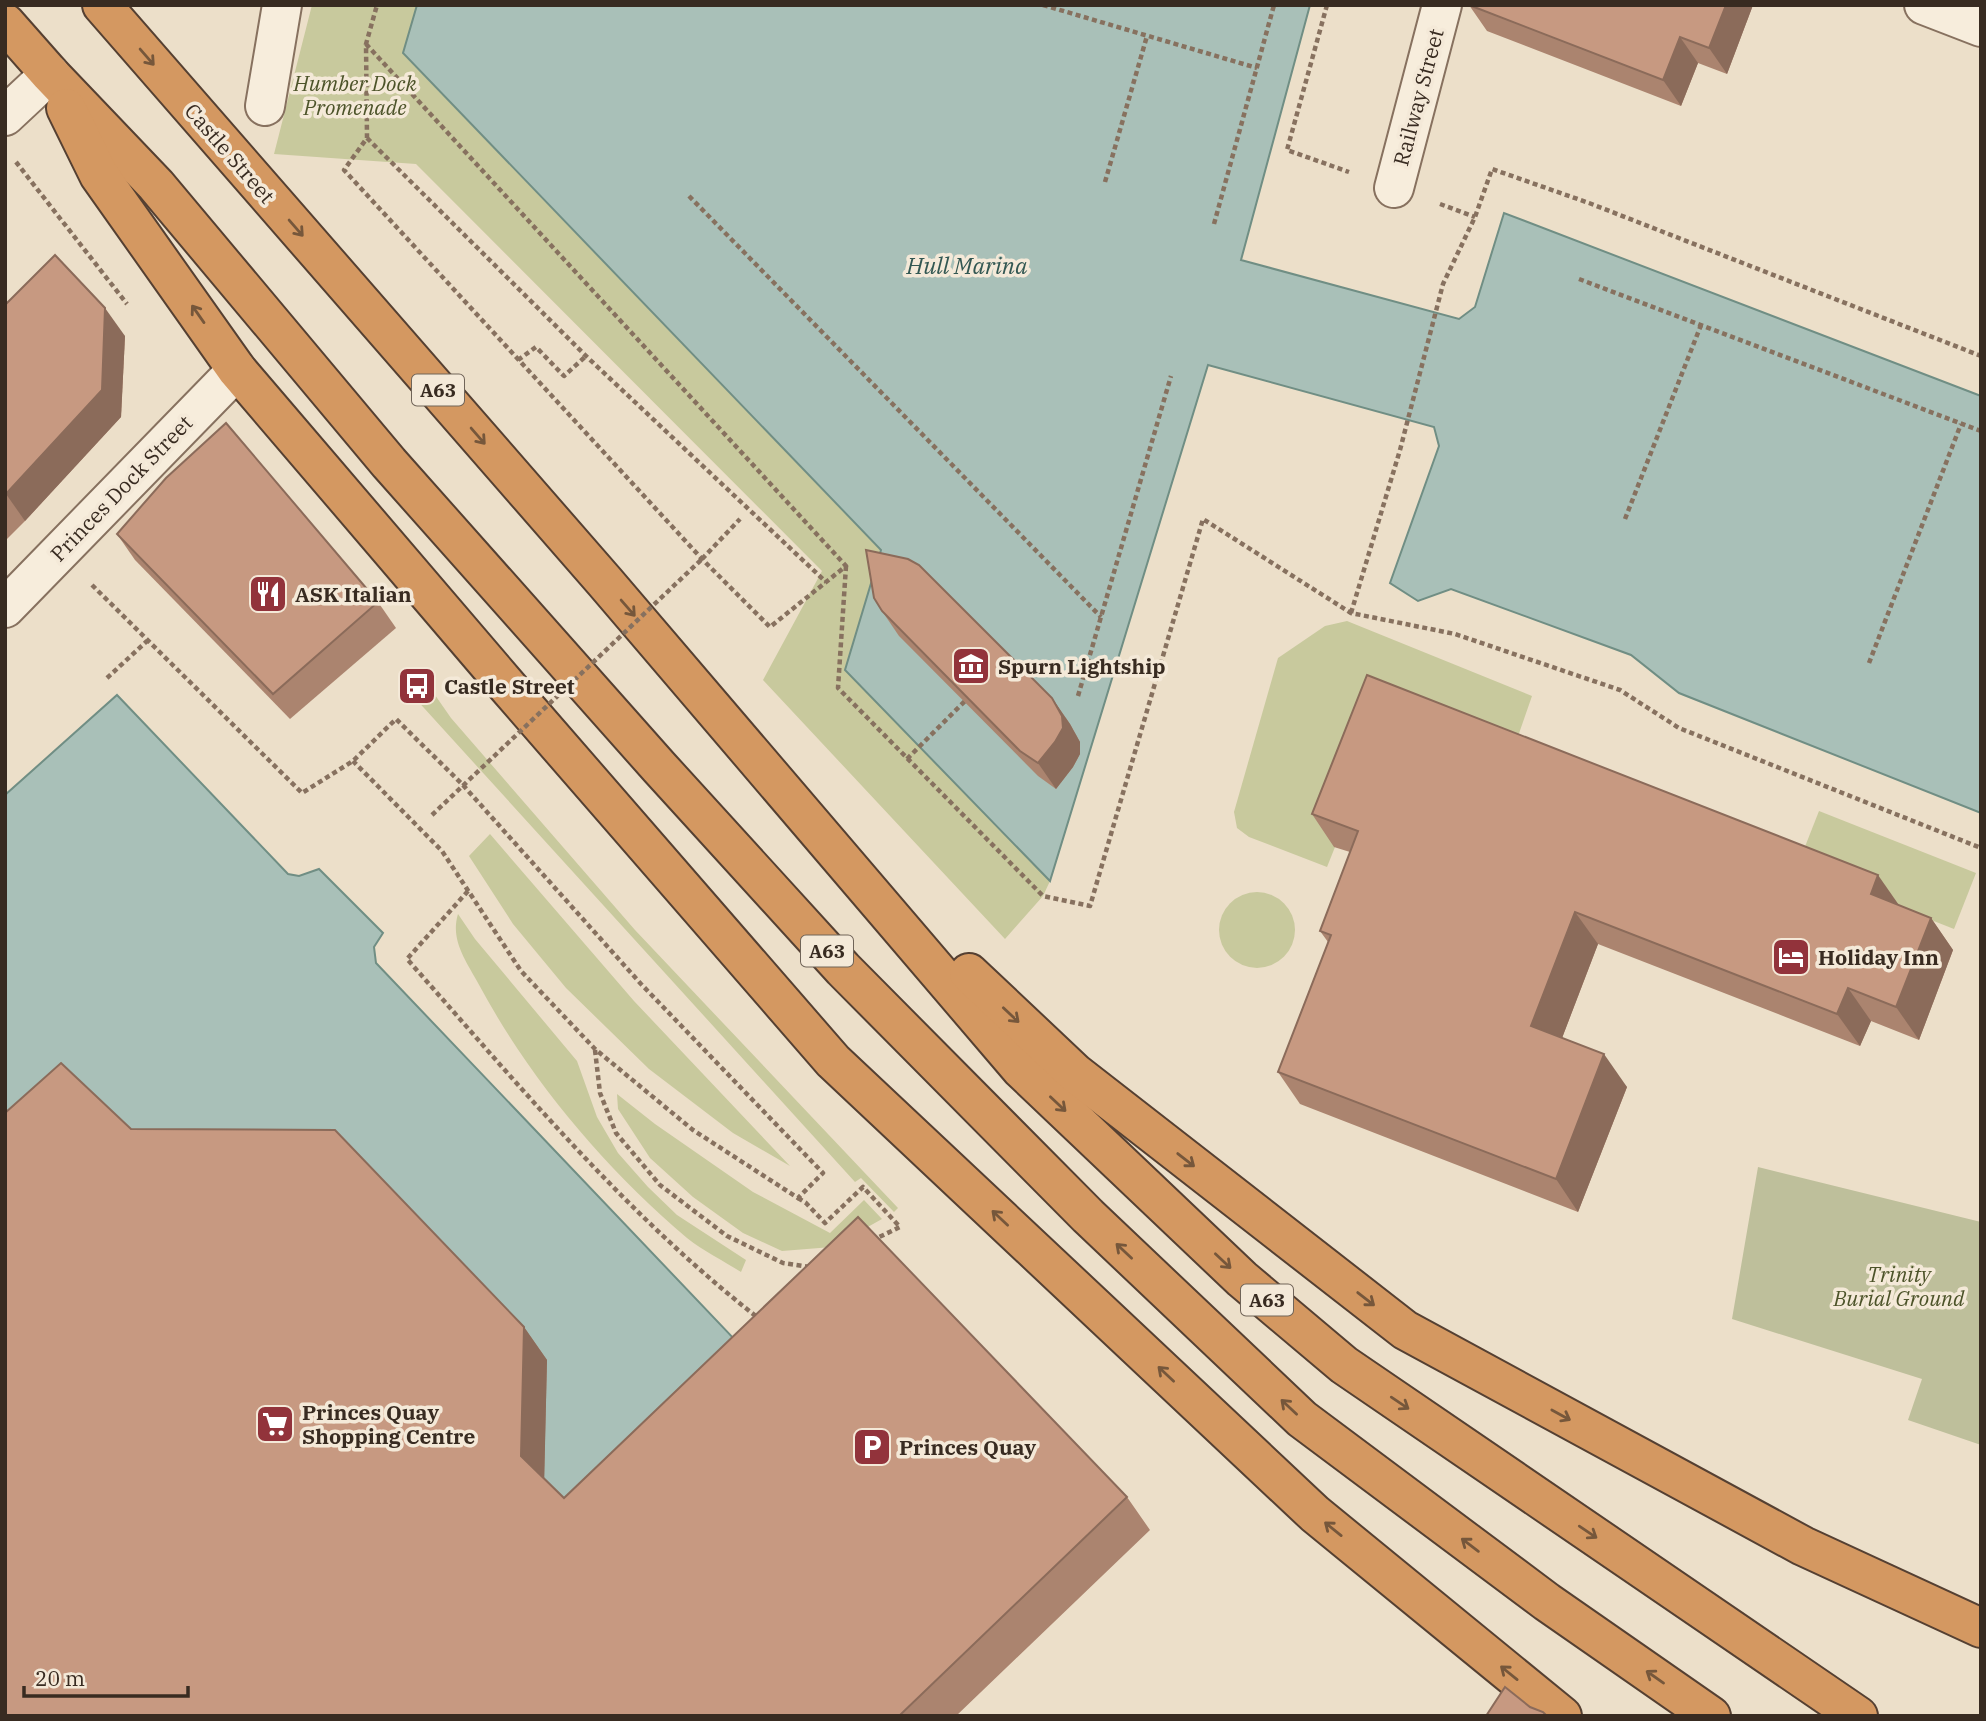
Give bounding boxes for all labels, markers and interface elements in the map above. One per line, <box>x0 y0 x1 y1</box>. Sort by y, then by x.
street label: Railway Street <box>1386 25 1450 169</box>
one-way arrow <box>139 47 155 65</box>
park label: Humber Dock Promenade <box>292 69 417 121</box>
street label: Castle Street <box>179 97 281 209</box>
one-way arrow <box>288 219 304 237</box>
water label: Hull Marina <box>906 250 1028 280</box>
one-way arrow <box>191 305 205 324</box>
road number: A63 <box>412 374 464 406</box>
street label: Princes Dock Street <box>44 409 198 567</box>
one-way arrow <box>470 427 486 445</box>
restaurant icon: ASK Italian <box>247 573 289 615</box>
place label: ASK Italian <box>295 580 412 608</box>
one-way arrow <box>620 599 636 617</box>
museum icon: Spurn Lightship <box>950 645 992 687</box>
place label: Spurn Lightship <box>998 652 1166 680</box>
bus stop icon: Castle Street <box>396 665 438 707</box>
place label: Castle Street <box>444 672 575 700</box>
road number: A63 <box>801 936 853 967</box>
hotel icon: Holiday Inn <box>1770 936 1812 978</box>
place label: Holiday Inn <box>1818 943 1939 971</box>
one-way arrow <box>1002 1006 1019 1023</box>
one-way arrow <box>1049 1096 1066 1113</box>
one-way arrow <box>1176 1152 1195 1167</box>
one-way arrow <box>992 1210 1009 1227</box>
one-way arrow <box>1116 1242 1133 1259</box>
one-way arrow <box>1214 1252 1231 1269</box>
park label: Trinity Burial Ground <box>1833 1260 1965 1312</box>
road number: A63 <box>1241 1284 1293 1316</box>
one-way arrow <box>1356 1292 1374 1307</box>
one-way arrow <box>1158 1366 1175 1383</box>
one-way arrow <box>1390 1396 1409 1411</box>
place label: Princes Quay Shopping Centre <box>302 1398 475 1450</box>
one-way arrow <box>1280 1399 1298 1415</box>
supermarket icon: Princes Quay Shopping Centre <box>254 1403 296 1445</box>
one-way arrow <box>1550 1409 1571 1422</box>
parking icon: Princes Quay <box>851 1426 893 1468</box>
place label: Princes Quay <box>899 1433 1036 1461</box>
one-way arrow <box>1324 1521 1342 1537</box>
one-way arrow <box>1578 1525 1597 1539</box>
one-way arrow <box>1461 1537 1480 1552</box>
scale bar <box>24 1654 189 1698</box>
text: 20 m <box>35 1664 85 1692</box>
one-way arrow <box>1501 1665 1519 1680</box>
one-way arrow <box>1646 1670 1665 1684</box>

